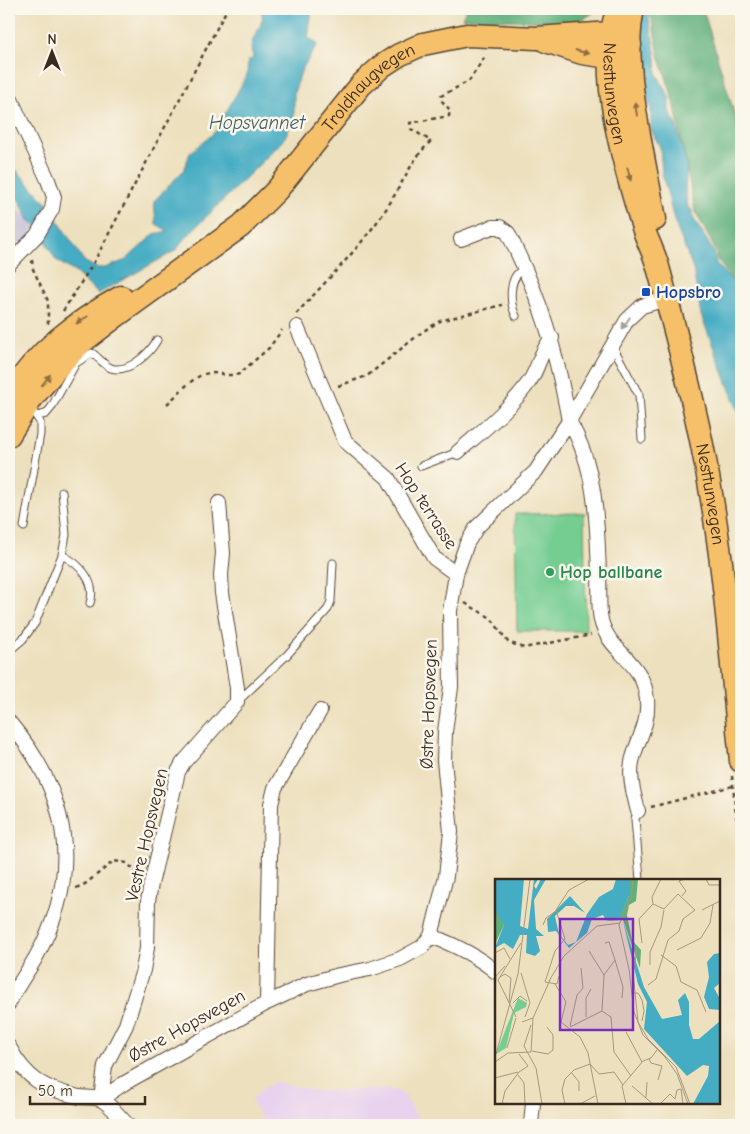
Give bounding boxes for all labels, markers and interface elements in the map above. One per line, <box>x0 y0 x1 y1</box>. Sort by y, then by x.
north arrow <box>28 28 78 78</box>
text: N <box>47 31 57 48</box>
street label: Troldhaugvegen <box>317 39 418 136</box>
street label: Nesttunvegen <box>599 42 630 147</box>
one-way arrow <box>575 49 590 57</box>
one-way arrow <box>632 101 640 117</box>
water label: Hopsvannet <box>209 112 307 134</box>
one-way arrow <box>625 166 633 182</box>
place label: Hopsbro <box>656 282 721 303</box>
marker: Hopsbro <box>640 286 652 298</box>
one-way arrow <box>76 315 89 325</box>
one-way arrow <box>621 317 631 330</box>
one-way arrow <box>40 374 51 387</box>
street label: Nesttunvegen <box>691 442 729 546</box>
street label: Hop terrasse <box>390 459 462 553</box>
place label: Hop ballbane <box>560 562 662 583</box>
marker: Hop ballbane <box>544 566 556 578</box>
street label: Østre Hopsvegen <box>416 639 442 769</box>
street label: Vestre Hopsvegen <box>121 766 173 904</box>
inset map <box>495 879 720 1104</box>
street label: Østre Hopsvegen <box>125 985 249 1067</box>
scale bar <box>30 1074 145 1106</box>
text: 50 m <box>38 1082 73 1100</box>

